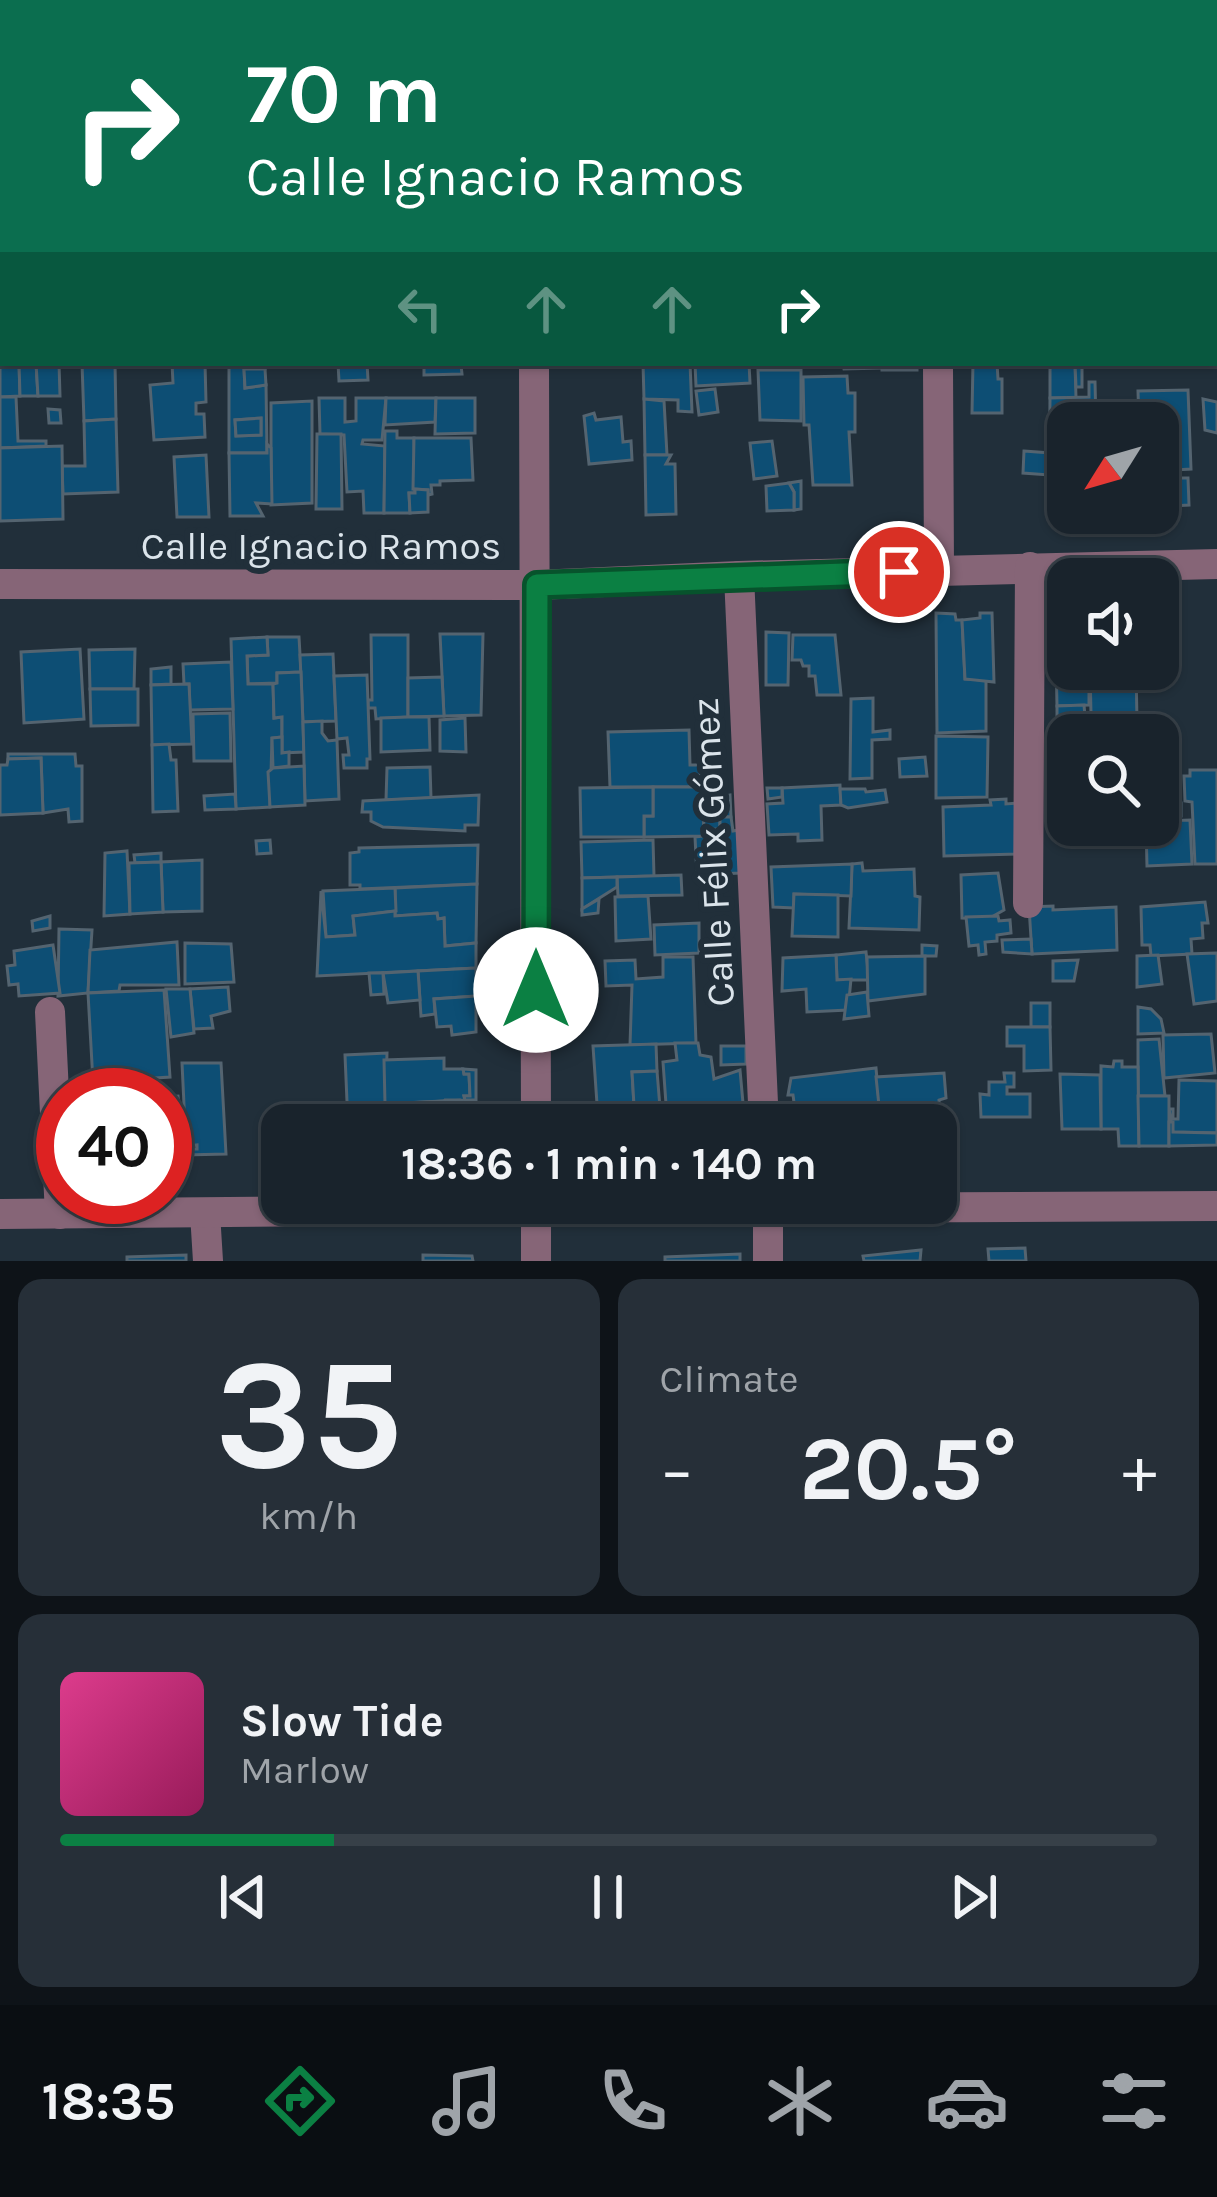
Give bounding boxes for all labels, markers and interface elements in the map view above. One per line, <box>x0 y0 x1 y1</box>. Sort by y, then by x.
text: 70 m <box>246 45 442 143</box>
icon: right <box>48 48 204 204</box>
text: Calle Ignacio Ramos <box>246 145 745 209</box>
icon: left <box>387 276 453 342</box>
icon: ahead <box>513 276 579 342</box>
icon: ahead <box>639 276 705 342</box>
icon: right <box>765 276 831 342</box>
north arrow <box>1047 402 1179 534</box>
map controls <box>1047 402 1179 846</box>
pin <box>848 521 950 623</box>
street label: Calle Ignacio Ramos <box>141 523 501 569</box>
icon: arrive <box>866 539 932 605</box>
button: sound <box>1047 558 1179 690</box>
street label: Calle Félix Gómez <box>682 696 744 1008</box>
button: search <box>1047 714 1179 846</box>
position arrow <box>473 927 599 1053</box>
speed limit sign: 40 <box>36 1068 192 1224</box>
text: 18:36 · 1 min · 140 m <box>401 1138 817 1190</box>
text: 35 <box>215 1324 403 1506</box>
text: Climate <box>660 1356 799 1402</box>
text: 20.5° <box>799 1416 1017 1522</box>
text: − <box>660 1431 694 1509</box>
text: + <box>1122 1431 1157 1509</box>
text: km/h <box>259 1493 358 1539</box>
text: Slow Tide <box>240 1695 444 1747</box>
text: Marlow <box>240 1747 369 1793</box>
icon: previous <box>210 1864 276 1930</box>
icon: pause <box>575 1864 641 1930</box>
icon: next <box>941 1864 1007 1930</box>
icon: directions <box>258 2059 342 2143</box>
icon: music <box>425 2059 509 2143</box>
icon: phone <box>591 2059 675 2143</box>
icon: climate <box>758 2059 842 2143</box>
icon: car <box>925 2059 1009 2143</box>
icon: filters <box>1092 2059 1176 2143</box>
text: 18:35 <box>41 2069 175 2133</box>

